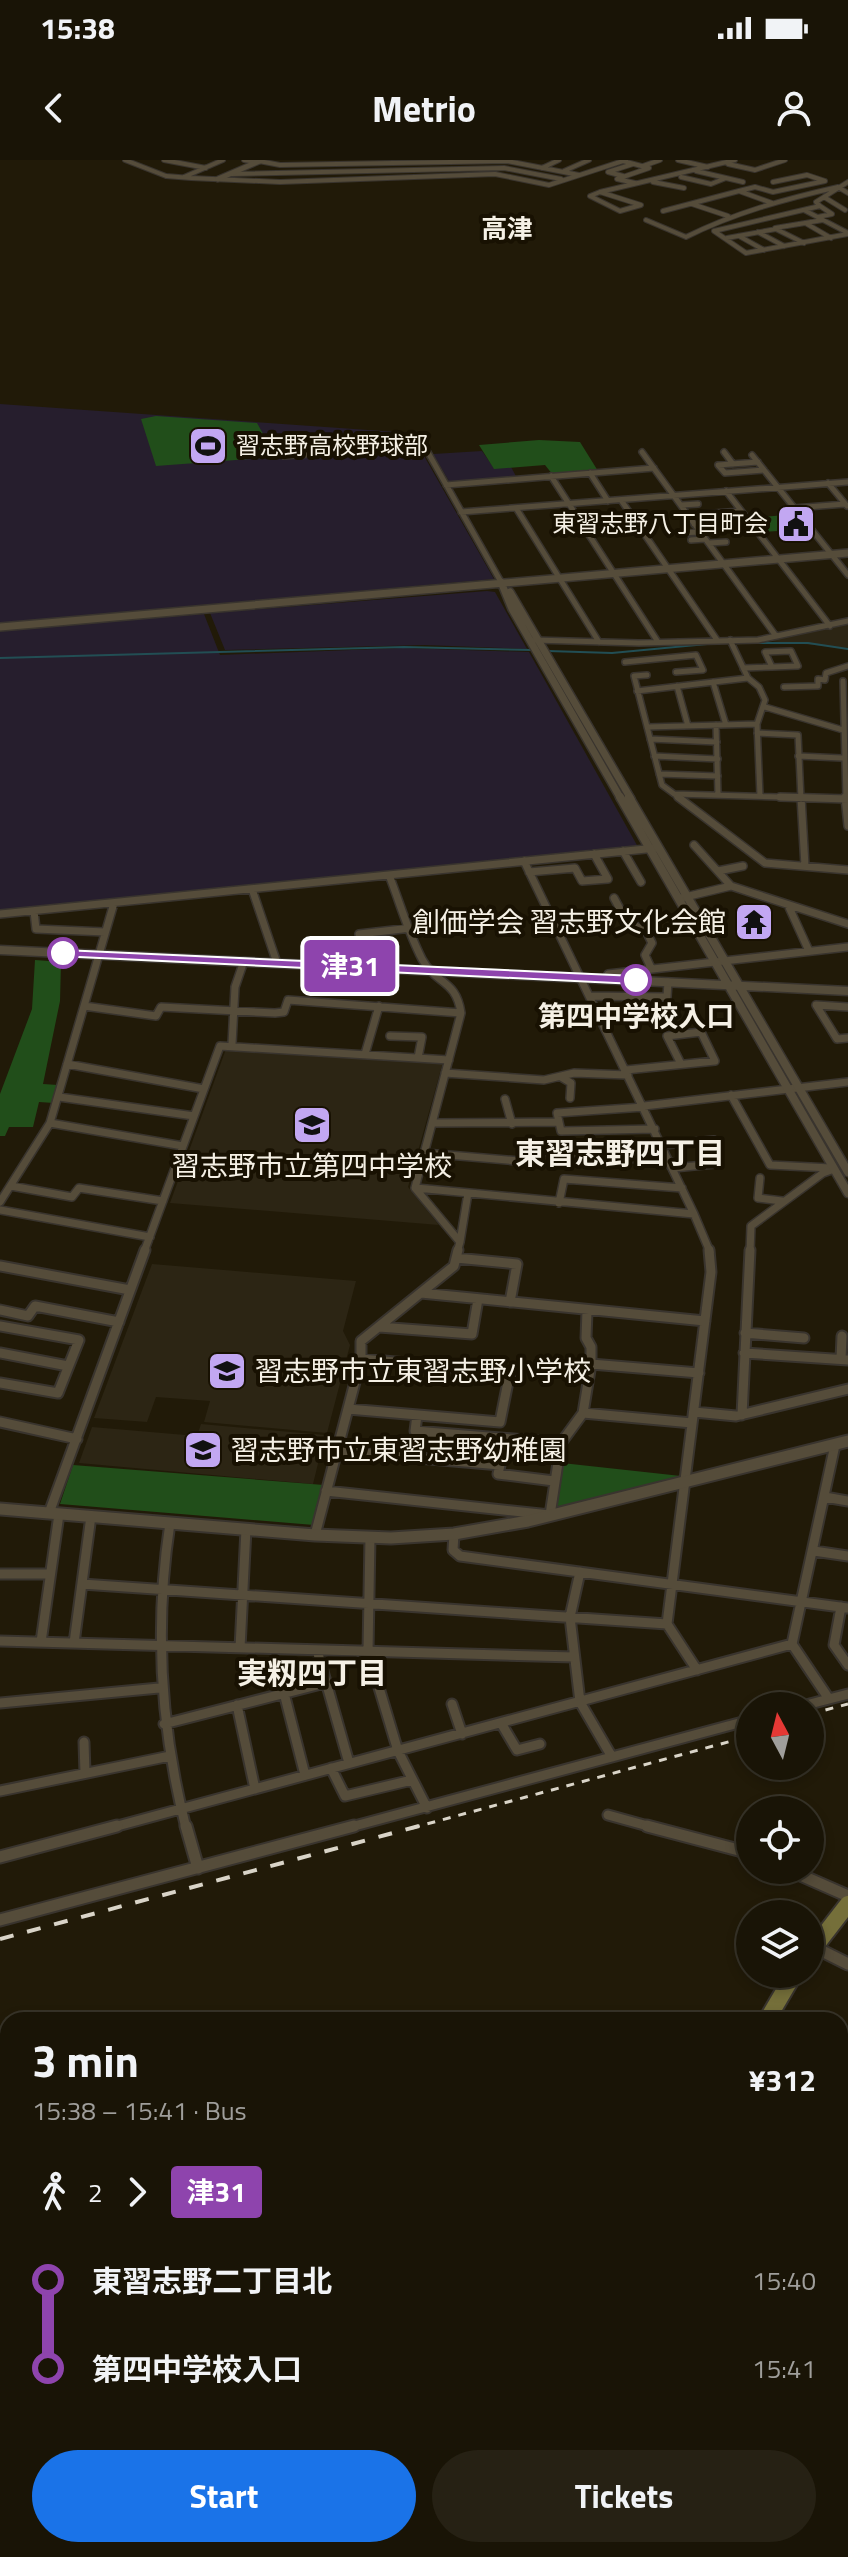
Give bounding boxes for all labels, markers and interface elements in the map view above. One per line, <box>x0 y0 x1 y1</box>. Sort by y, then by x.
text: 15:38 <box>40 5 115 51</box>
text: Metrio <box>372 81 476 136</box>
icon: back <box>32 86 76 130</box>
icon: person <box>772 86 816 130</box>
district label: 高津 <box>481 209 533 248</box>
sports icon: 習志野高校野球部 <box>187 425 229 467</box>
place label: 習志野高校野球部 <box>236 427 428 463</box>
public building icon: 東習志野八丁目町会 <box>775 503 817 545</box>
place label: 東習志野八丁目町会 <box>552 505 768 541</box>
place label: 創価学会 習志野文化会館 <box>412 900 726 943</box>
temple icon: 創価学会 習志野文化会館 <box>733 901 775 943</box>
unlabelled marker <box>48 938 78 968</box>
line badge: 津31 <box>304 940 396 992</box>
text: 津31 <box>320 944 380 987</box>
marker: 第四中学校入口 <box>621 965 651 995</box>
place label: 第四中学校入口 <box>538 994 734 1037</box>
school or university icon: 習志野市立第四中学校 <box>291 1104 333 1146</box>
district label: 東習志野四丁目 <box>515 1130 725 1176</box>
place label: 習志野市立第四中学校 <box>172 1144 452 1187</box>
place label: 習志野市立東習志野小学校 <box>255 1349 591 1392</box>
school or university icon: 習志野市立東習志野小学校 <box>206 1350 248 1392</box>
place label: 習志野市立東習志野幼稚園 <box>231 1428 567 1471</box>
school or university icon: 習志野市立東習志野幼稚園 <box>182 1429 224 1471</box>
district label: 実籾四丁目 <box>237 1650 387 1696</box>
north arrow <box>736 1692 824 1780</box>
map controls <box>736 1692 824 1988</box>
button: locate <box>736 1796 824 1884</box>
button: layers <box>736 1900 824 1988</box>
text: 3 min <box>32 2027 139 2094</box>
text: ¥312 <box>749 2057 816 2103</box>
text: 15:38 – 15:41 · Bus <box>32 2091 247 2130</box>
icon: walk <box>32 2170 76 2214</box>
icon: forward <box>115 2170 159 2214</box>
text: 津31 <box>187 2170 246 2213</box>
text: 2 <box>88 2173 103 2212</box>
text: 東習志野二丁目北 <box>92 2258 332 2304</box>
text: 15:40 <box>752 2261 816 2300</box>
text: 第四中学校入口 <box>92 2346 302 2392</box>
text: 15:41 <box>752 2349 816 2388</box>
button: Start <box>32 2450 416 2542</box>
button: Tickets <box>432 2450 816 2542</box>

